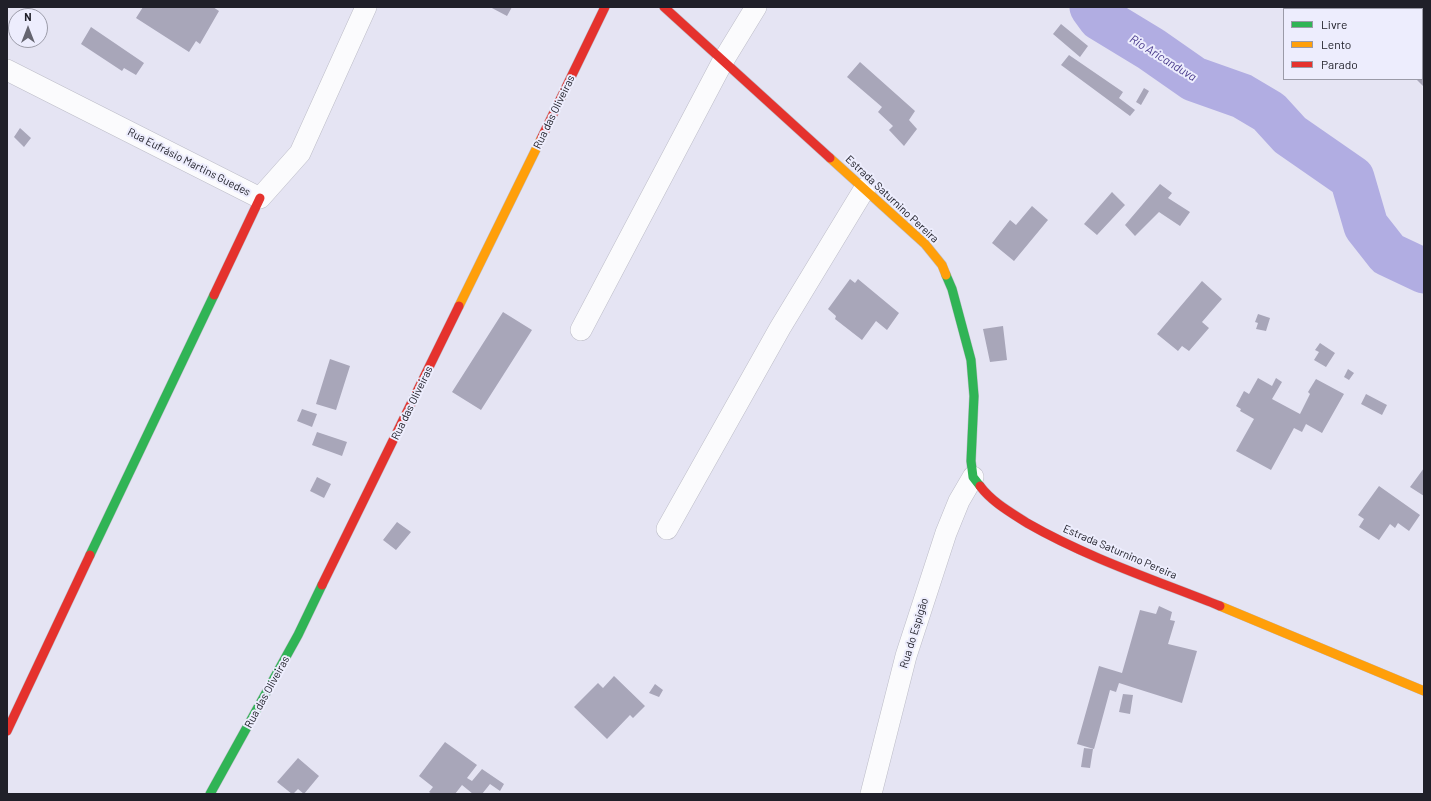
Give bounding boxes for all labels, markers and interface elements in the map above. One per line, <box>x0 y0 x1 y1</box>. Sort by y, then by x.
north arrow <box>8 8 48 48</box>
legend <box>1283 8 1423 80</box>
text: N <box>24 10 32 23</box>
text: Livre <box>1321 17 1347 31</box>
water label: Rio Aricanduva <box>1127 32 1199 84</box>
text: Lento <box>1321 37 1351 51</box>
text: Parado <box>1321 57 1358 71</box>
street label: Rua das Oliveiras <box>530 73 578 151</box>
street label: Rua Eufrásio Martins Guedes <box>125 125 253 199</box>
street label: Estrada Saturnino Pereira <box>843 152 941 246</box>
street label: Rua das Oliveiras <box>388 364 436 442</box>
street label: Estrada Saturnino Pereira <box>1061 522 1179 582</box>
street label: Rua do Espigão <box>897 596 931 670</box>
street label: Rua das Oliveiras <box>242 654 292 730</box>

